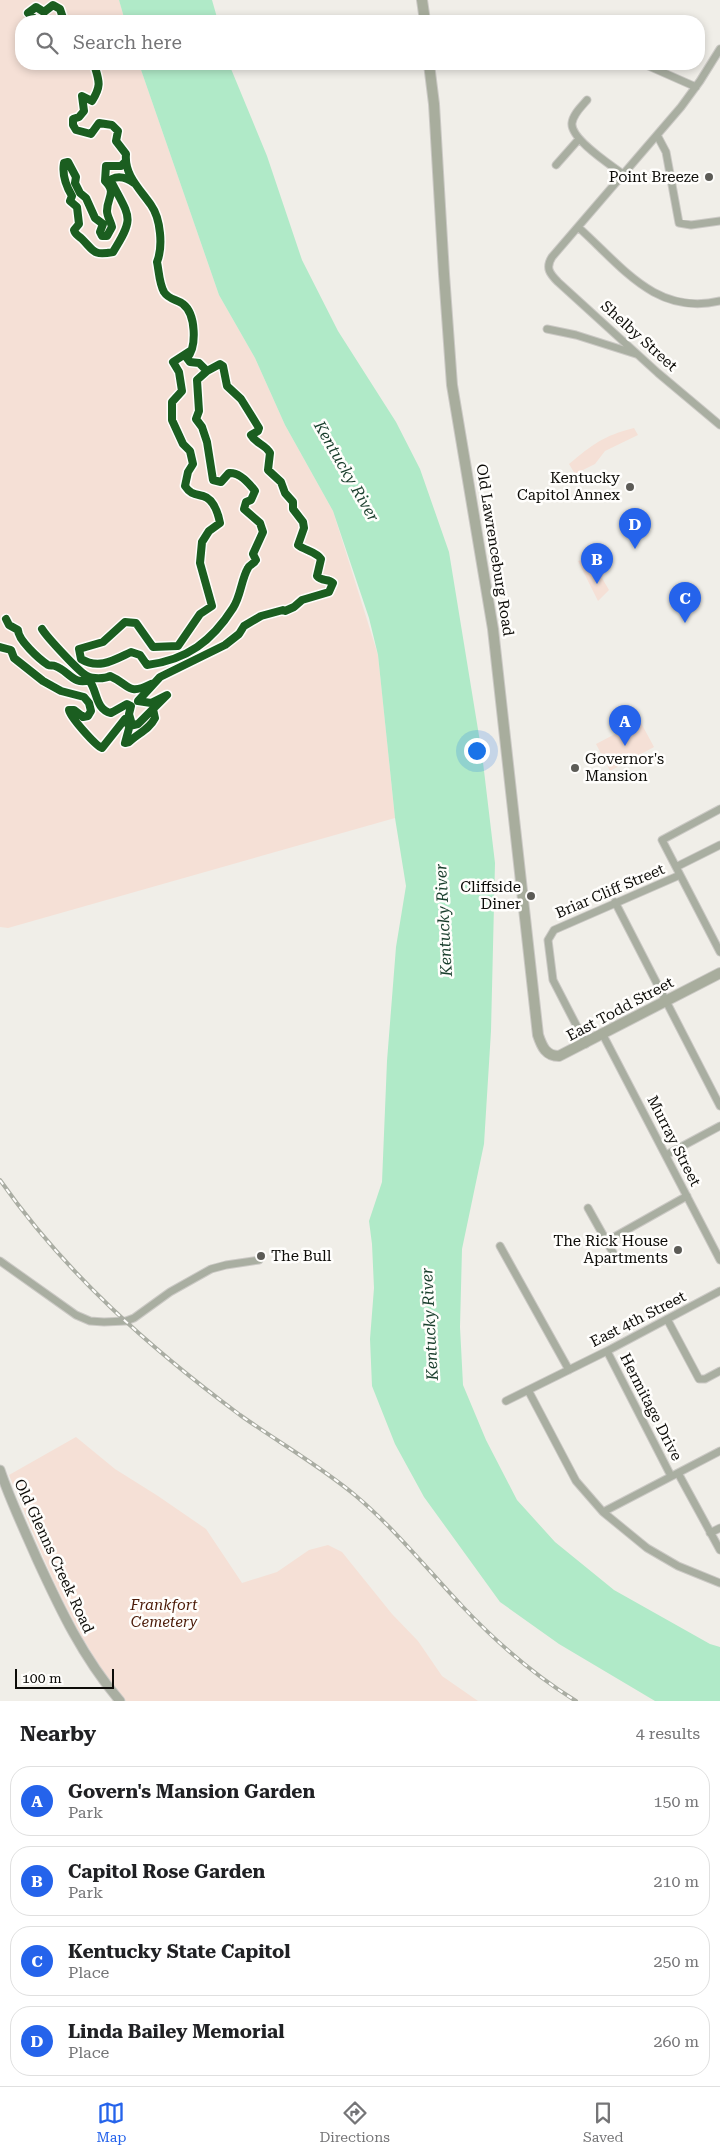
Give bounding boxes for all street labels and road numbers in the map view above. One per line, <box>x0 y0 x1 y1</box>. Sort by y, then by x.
street label: Shelby Street <box>597 297 681 375</box>
street label: Old Lawrenceburg Road <box>472 463 518 638</box>
street label: Briar Cliff Street <box>553 860 668 922</box>
street label: East Todd Street <box>563 973 677 1045</box>
street label: Murray Street <box>643 1093 705 1190</box>
street label: East 4th Street <box>587 1287 689 1351</box>
street label: Hermitage Drive <box>616 1350 686 1464</box>
street label: Old Glenns Creek Road <box>10 1476 98 1636</box>

